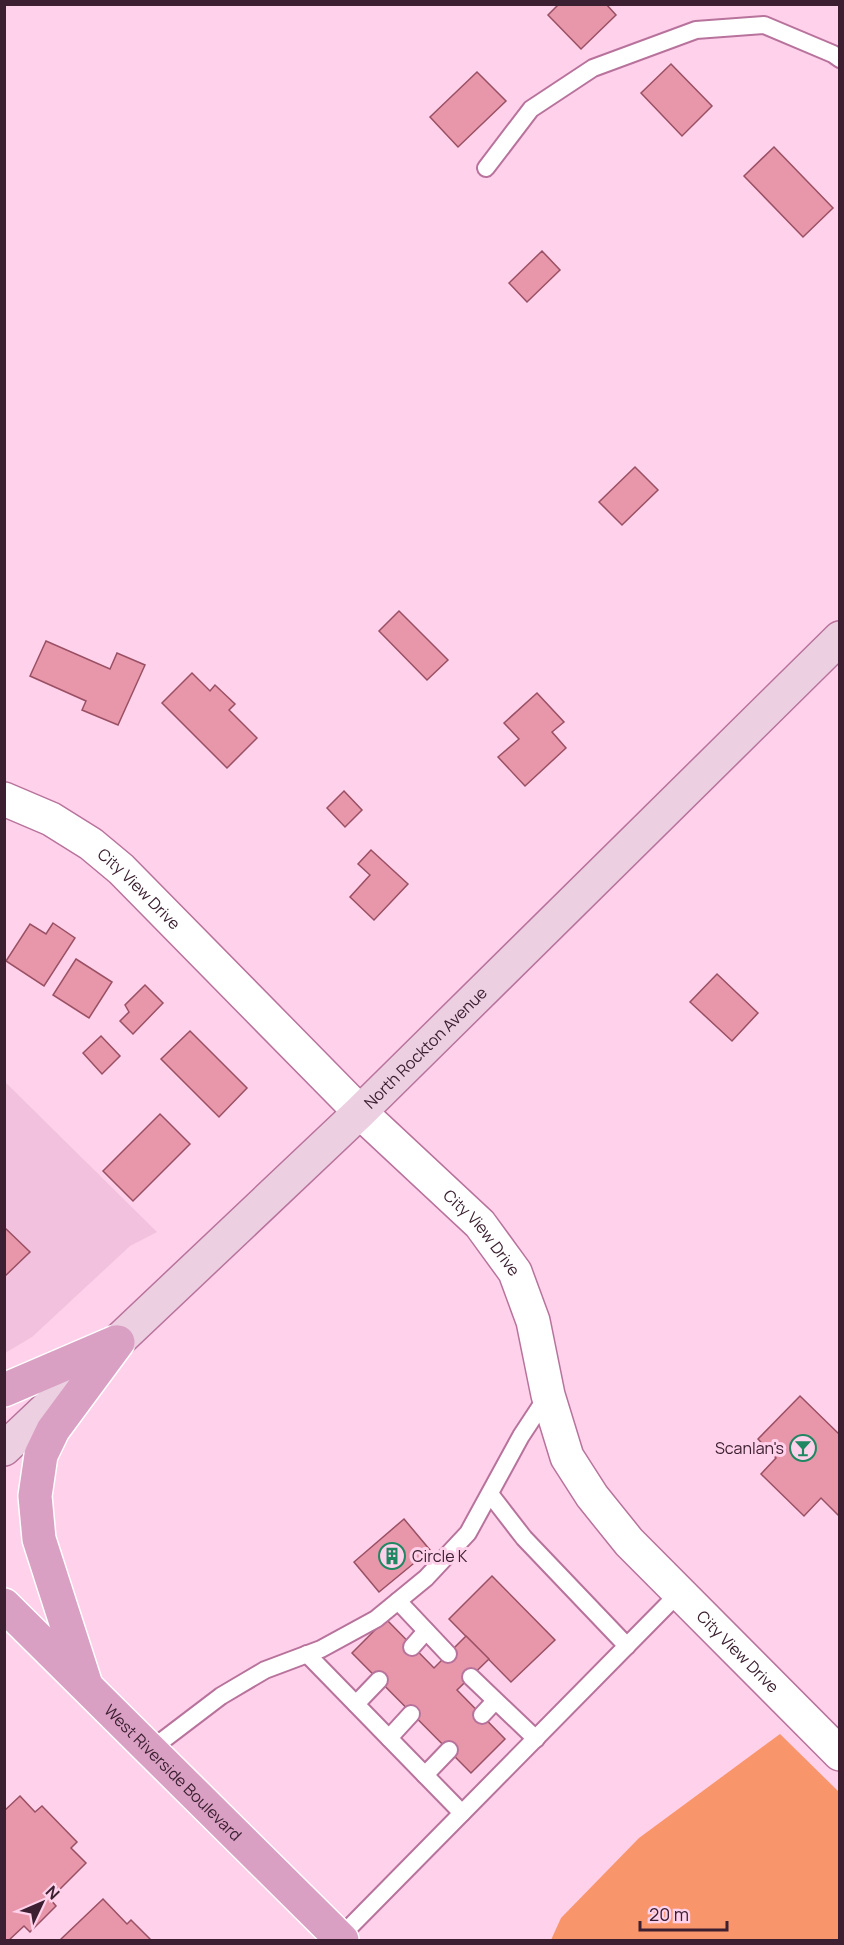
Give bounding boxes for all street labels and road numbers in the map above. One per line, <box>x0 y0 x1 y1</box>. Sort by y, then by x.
street label: City View Drive <box>93 843 185 934</box>
street label: North Rockton Avenue <box>359 982 492 1113</box>
street label: City View Drive <box>439 1184 525 1280</box>
street label: City View Drive <box>692 1605 784 1698</box>
street label: West Riverside Boulevard <box>99 1700 247 1846</box>

